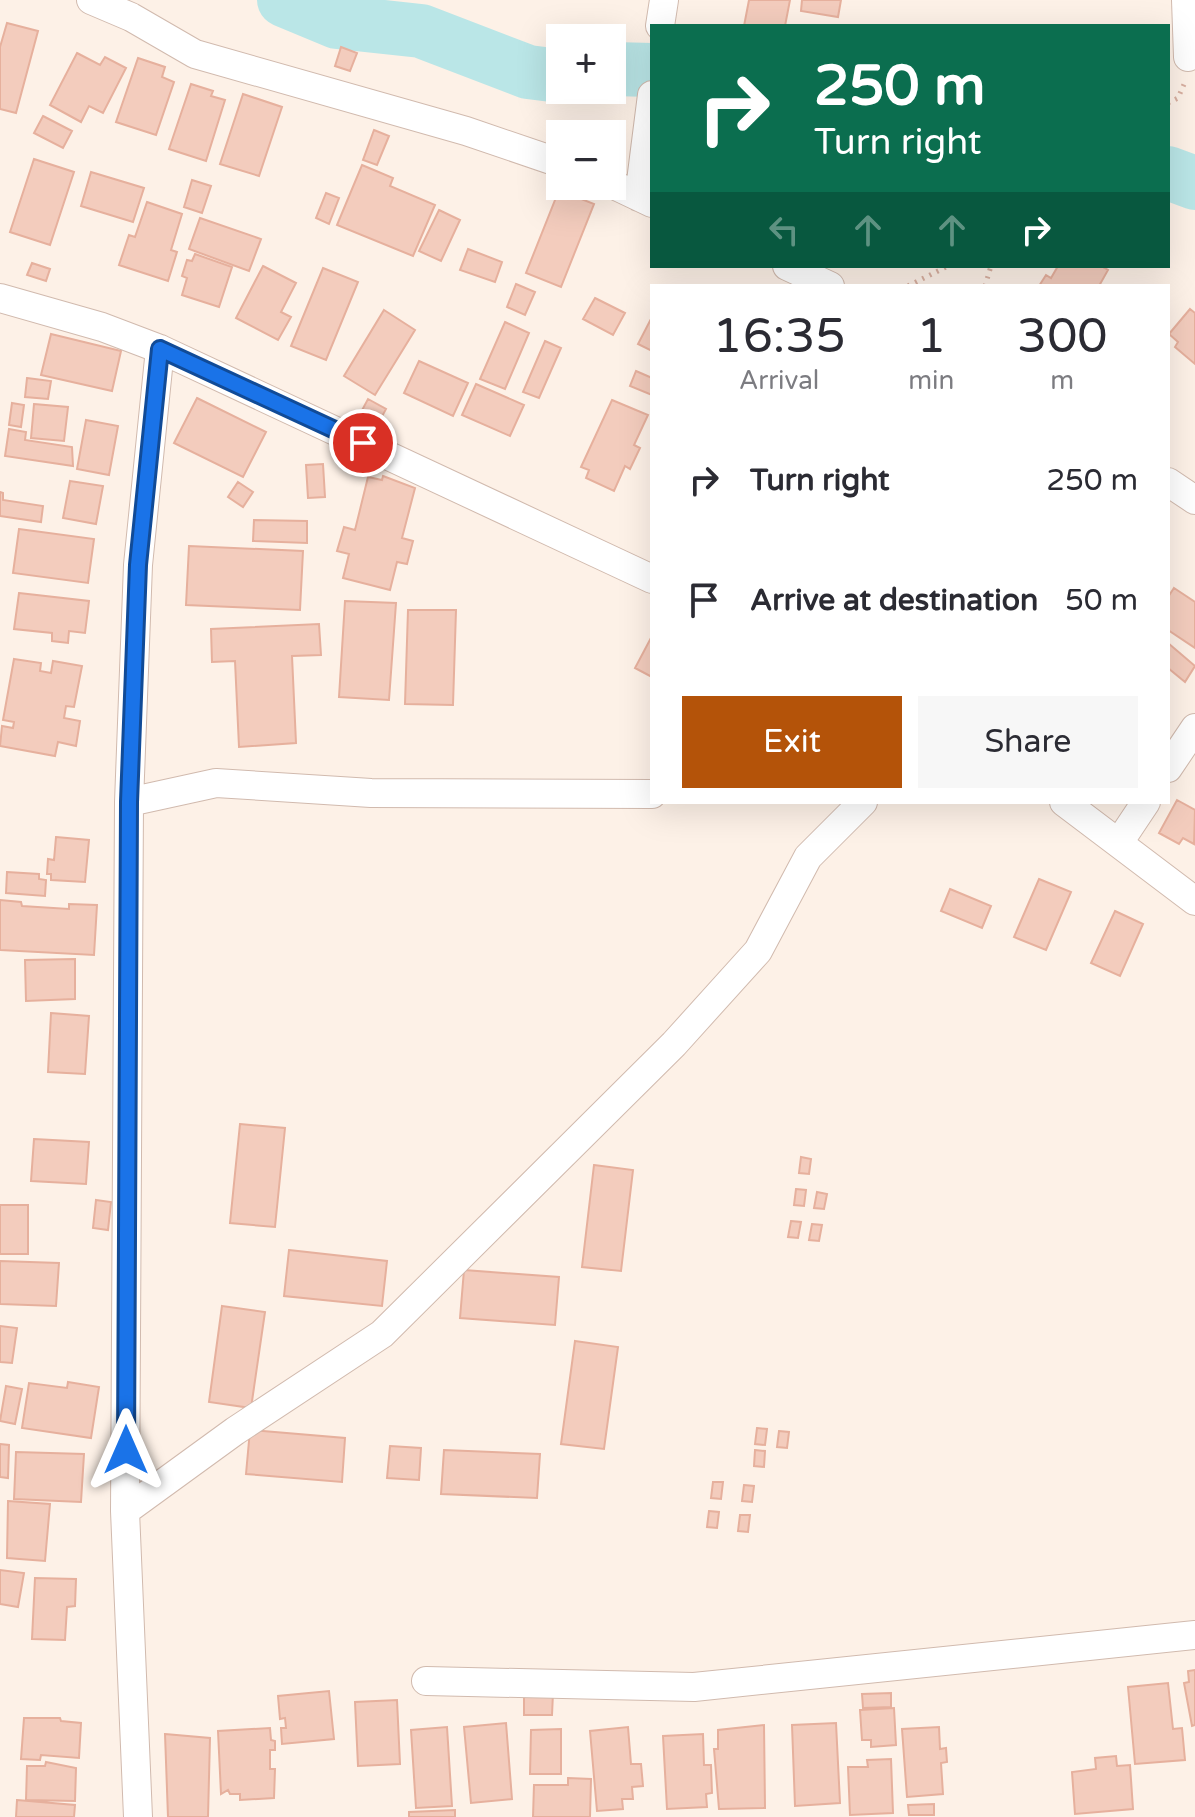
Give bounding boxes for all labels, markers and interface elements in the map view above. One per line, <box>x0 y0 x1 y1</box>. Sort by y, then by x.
map controls <box>546 24 626 200</box>
button: + <box>546 24 626 104</box>
text: 250 m <box>814 53 985 120</box>
icon: right <box>682 56 786 160</box>
button: − <box>546 120 626 200</box>
text: Turn right <box>814 121 981 164</box>
icon: left <box>762 208 806 252</box>
icon: ahead <box>846 208 890 252</box>
icon: ahead <box>930 208 974 252</box>
icon: right <box>1014 208 1058 252</box>
text: 16:35 <box>713 308 846 366</box>
text: 1 <box>916 308 946 366</box>
text: 300 <box>1017 308 1107 366</box>
text: Arrival <box>739 365 819 396</box>
text: min <box>908 365 954 396</box>
text: m <box>1050 365 1074 396</box>
pin <box>329 409 397 477</box>
icon: arrive <box>341 421 385 465</box>
icon: right <box>682 458 726 502</box>
text: Turn right <box>750 462 890 499</box>
text: 250 m <box>1046 462 1138 499</box>
icon: arrive <box>682 578 726 622</box>
text: Arrive at destination <box>750 582 1038 619</box>
text: 50 m <box>1065 582 1138 619</box>
button: Exit <box>682 696 902 788</box>
button: Share <box>918 696 1138 788</box>
position arrow <box>84 1408 168 1492</box>

